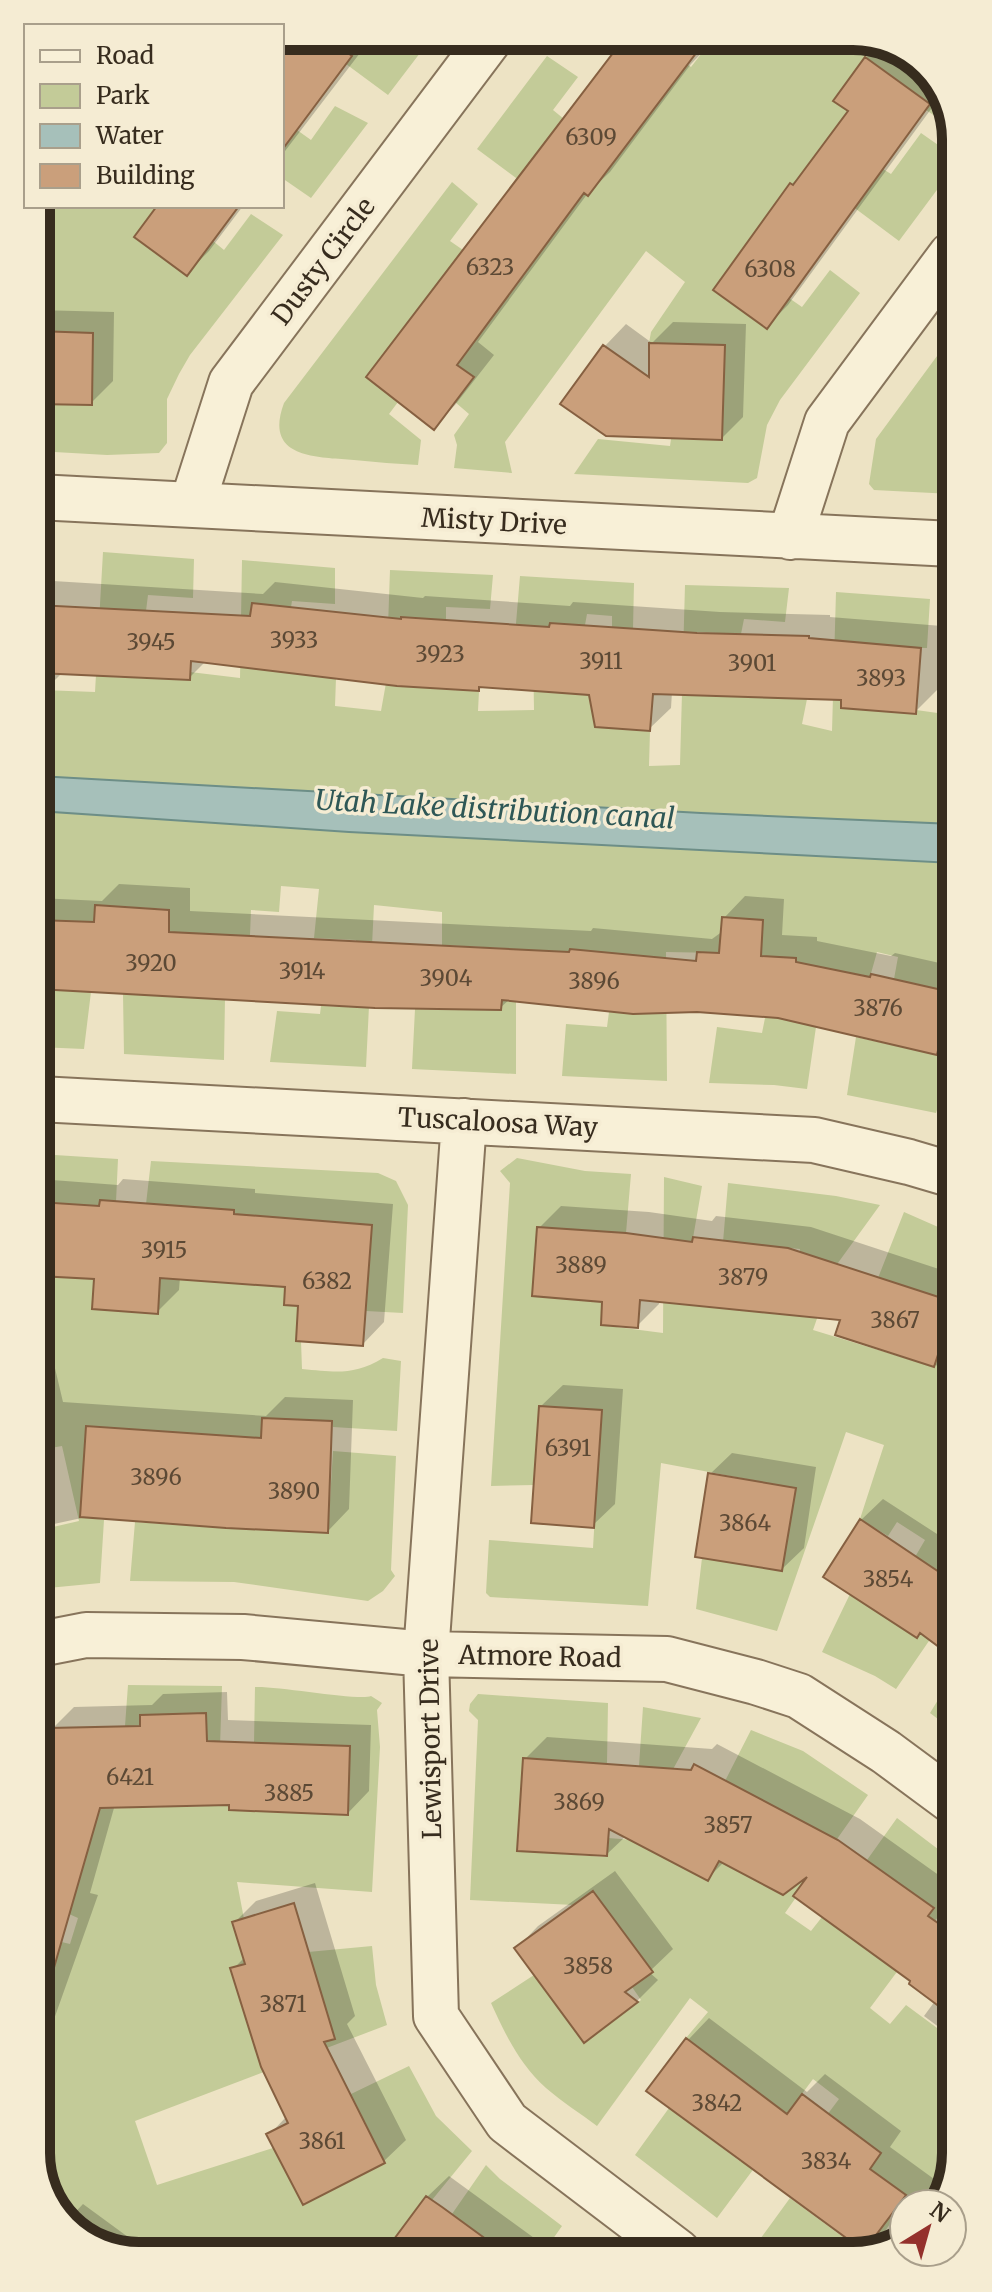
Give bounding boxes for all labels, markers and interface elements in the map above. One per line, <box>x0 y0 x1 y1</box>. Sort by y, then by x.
legend <box>24 24 284 208</box>
text: Road <box>96 40 154 71</box>
text: Park <box>96 80 150 111</box>
text: Water <box>95 120 164 151</box>
house number: 6309 <box>565 123 617 151</box>
text: Building <box>96 160 195 191</box>
street label: Dusty Circle <box>264 191 382 331</box>
house number: 6323 <box>466 253 514 281</box>
house number: 6308 <box>744 255 796 283</box>
street label: Misty Drive <box>420 501 568 541</box>
house number: 3933 <box>270 626 318 654</box>
house number: 3945 <box>126 628 176 656</box>
house number: 3923 <box>415 640 465 668</box>
house number: 3911 <box>579 647 623 675</box>
house number: 3901 <box>728 649 776 677</box>
house number: 3893 <box>856 664 906 692</box>
water label: Utah Lake distribution canal <box>314 782 676 836</box>
house number: 3920 <box>125 949 177 977</box>
house number: 3914 <box>279 957 326 985</box>
house number: 3904 <box>420 964 473 992</box>
house number: 3896 <box>568 967 620 995</box>
house number: 3876 <box>853 994 903 1022</box>
street label: Tuscaloosa Way <box>397 1100 600 1144</box>
house number: 3915 <box>141 1236 187 1264</box>
house number: 3889 <box>555 1251 607 1279</box>
house number: 3879 <box>718 1263 768 1291</box>
house number: 6382 <box>302 1267 352 1295</box>
house number: 3867 <box>870 1306 920 1334</box>
house number: 6391 <box>545 1434 591 1462</box>
house number: 3896 <box>130 1463 182 1491</box>
house number: 3890 <box>268 1477 320 1505</box>
house number: 3864 <box>719 1509 772 1537</box>
house number: 3854 <box>863 1565 914 1593</box>
street label: Lewisport Drive <box>412 1638 448 1840</box>
street label: Atmore Road <box>457 1638 622 1674</box>
house number: 6421 <box>106 1763 154 1791</box>
house number: 3885 <box>264 1779 314 1807</box>
house number: 3869 <box>553 1788 605 1816</box>
house number: 3857 <box>703 1811 753 1839</box>
house number: 3858 <box>563 1952 613 1980</box>
house number: 3871 <box>259 1990 307 2018</box>
house number: 3842 <box>692 2089 742 2117</box>
house number: 3861 <box>298 2127 346 2155</box>
house number: 3834 <box>801 2147 852 2175</box>
north arrow <box>888 2188 968 2268</box>
text: N <box>925 2196 956 2229</box>

